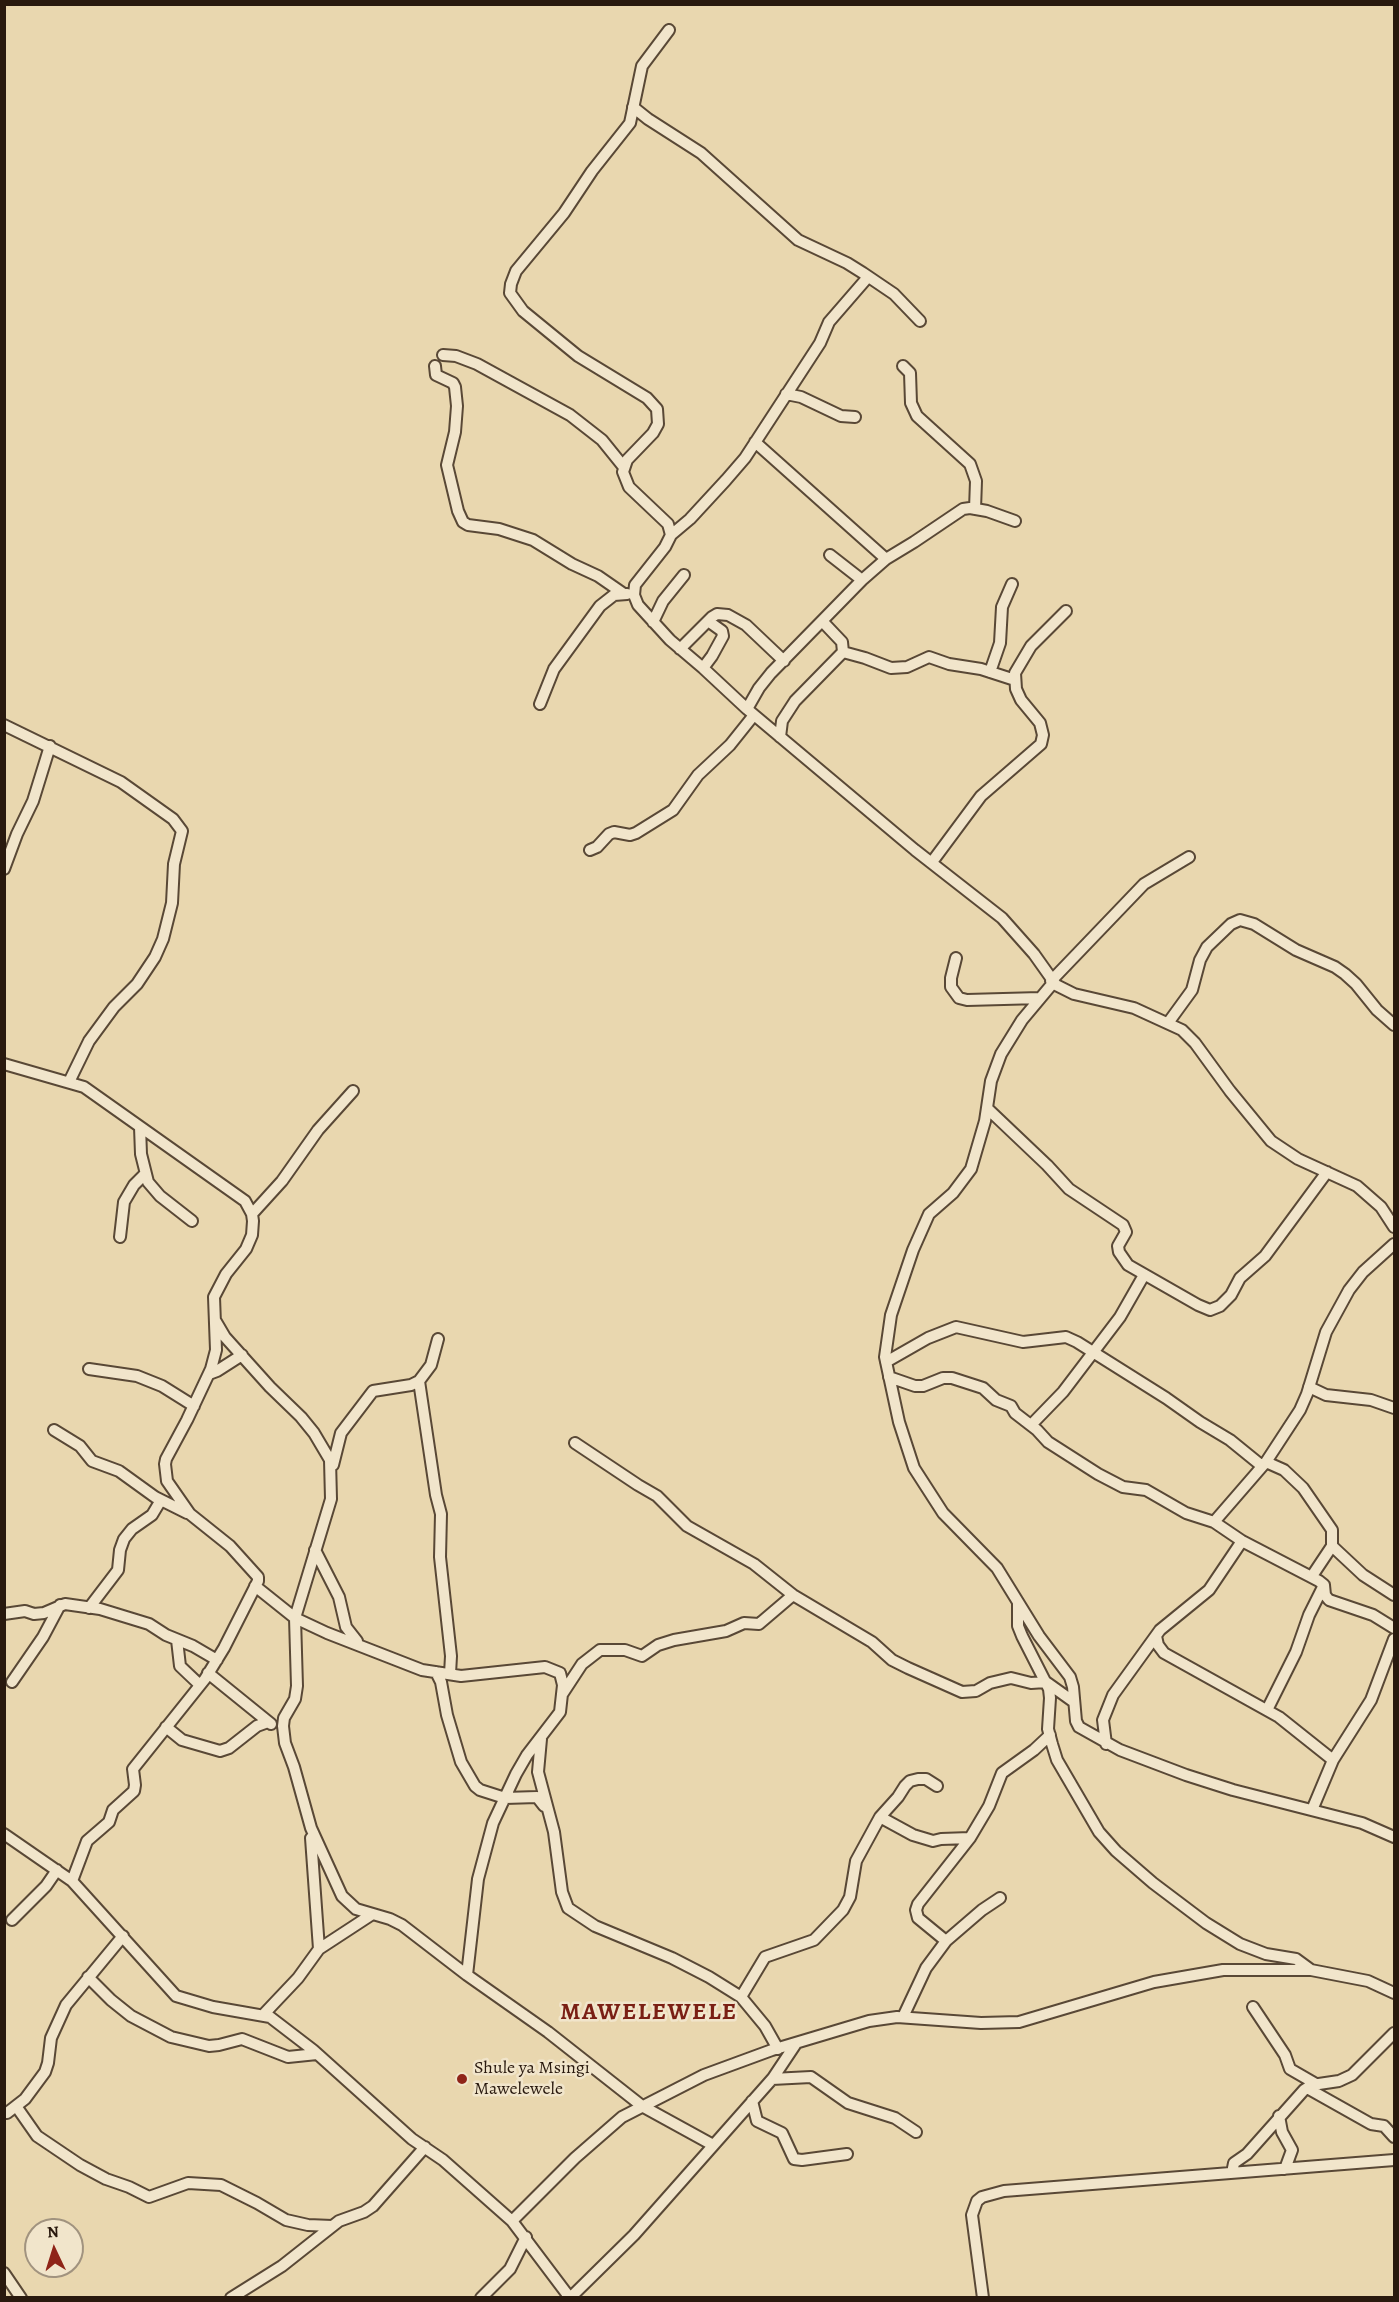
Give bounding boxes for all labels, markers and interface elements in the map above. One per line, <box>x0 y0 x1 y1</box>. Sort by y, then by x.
district label: MAWELEWELE <box>560 1999 738 2027</box>
place label: Shule ya Msingi Mawelewele <box>474 2058 590 2100</box>
marker: Shule ya Msingi Mawelewele <box>455 2072 469 2086</box>
north arrow <box>24 2218 84 2278</box>
text: N <box>46 2221 59 2243</box>

